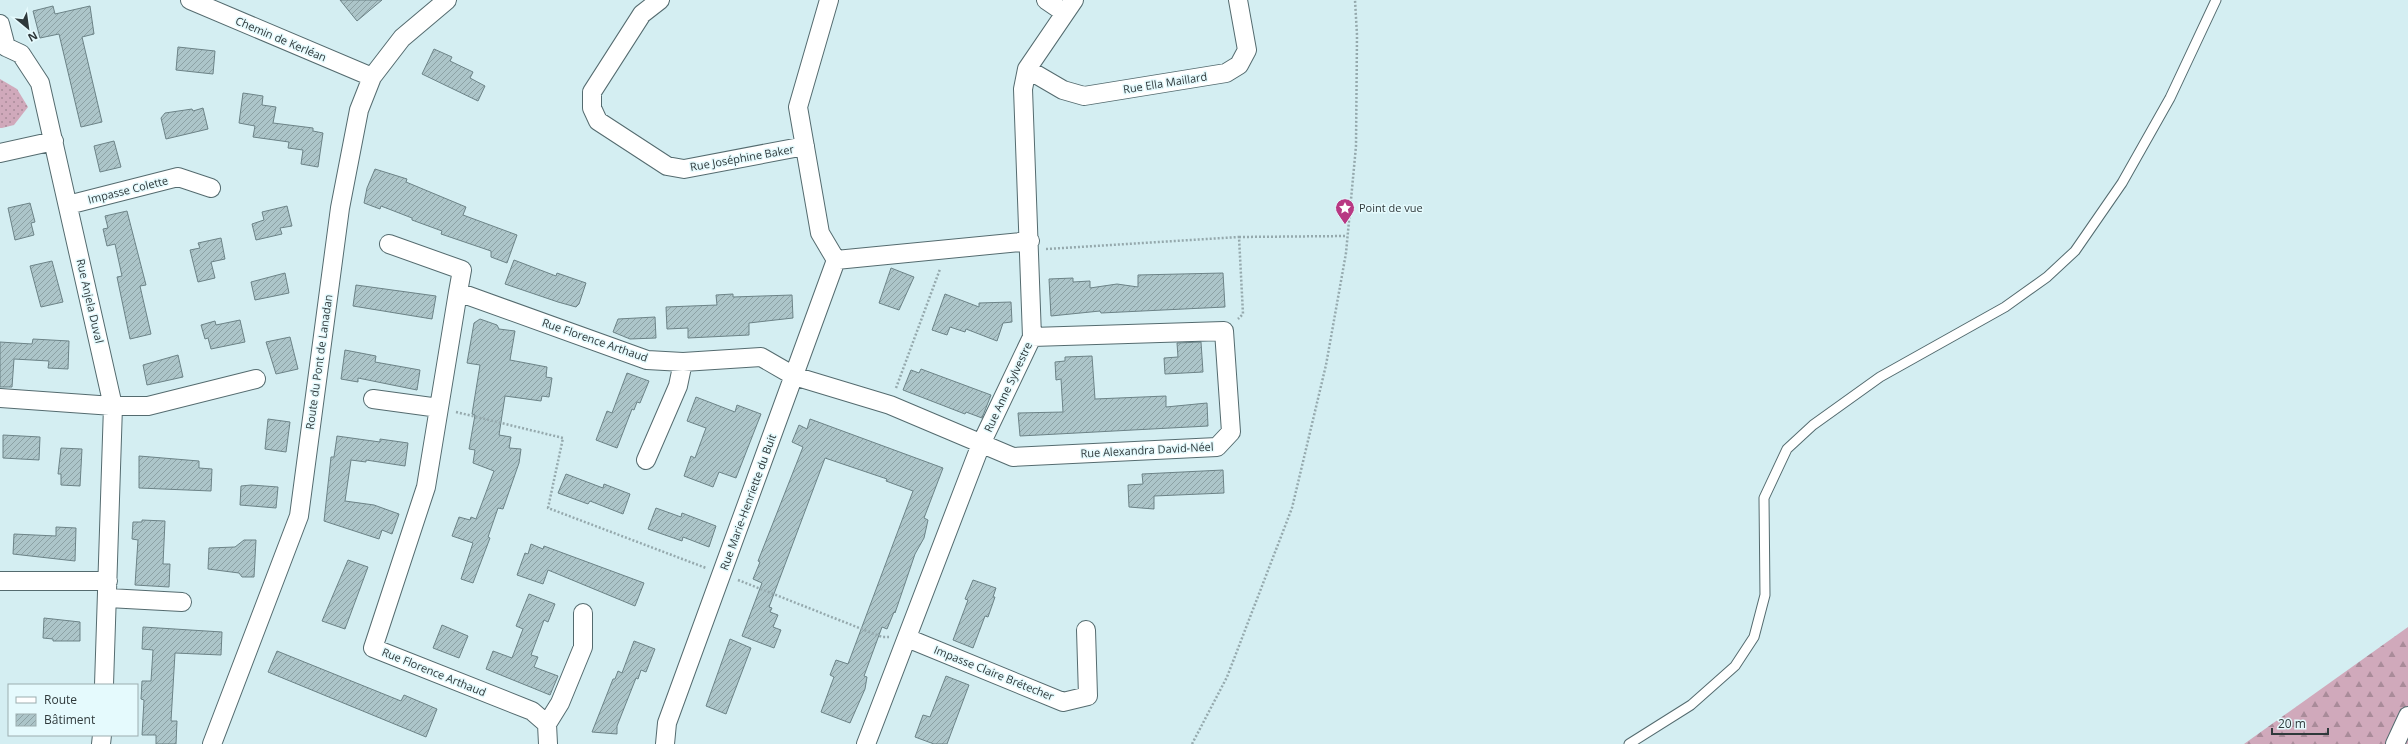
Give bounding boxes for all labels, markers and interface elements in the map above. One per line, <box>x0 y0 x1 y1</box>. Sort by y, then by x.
north arrow <box>8 8 48 48</box>
street label: Chemin de Kerléan <box>233 13 329 64</box>
text: N <box>26 28 41 46</box>
street label: Rue Ella Maillard <box>1122 68 1208 97</box>
street label: Rue Joséphine Baker <box>689 141 796 174</box>
street label: Impasse Colette <box>86 172 170 207</box>
place icon: Point de vue <box>1334 197 1356 225</box>
place label: Point de vue <box>1359 200 1423 215</box>
street label: Rue Anjela Duval <box>73 257 107 345</box>
street label: Route du Pont de Lanadan <box>302 293 335 430</box>
street label: Rue Florence Arthaud <box>540 314 650 365</box>
street label: Rue Anne Sylvestre <box>980 339 1035 434</box>
street label: Rue Marie-Henriette du Buit <box>716 432 779 572</box>
street label: Rue Alexandra David-Néel <box>1080 439 1214 460</box>
street label: Impasse Claire Brétecher <box>932 642 1057 704</box>
street label: Rue Florence Arthaud <box>380 644 488 699</box>
legend <box>8 684 138 736</box>
text: Route <box>44 691 77 708</box>
scale bar <box>2272 710 2328 736</box>
text: Bâtiment <box>44 711 95 728</box>
text: 20 m <box>2278 715 2306 732</box>

